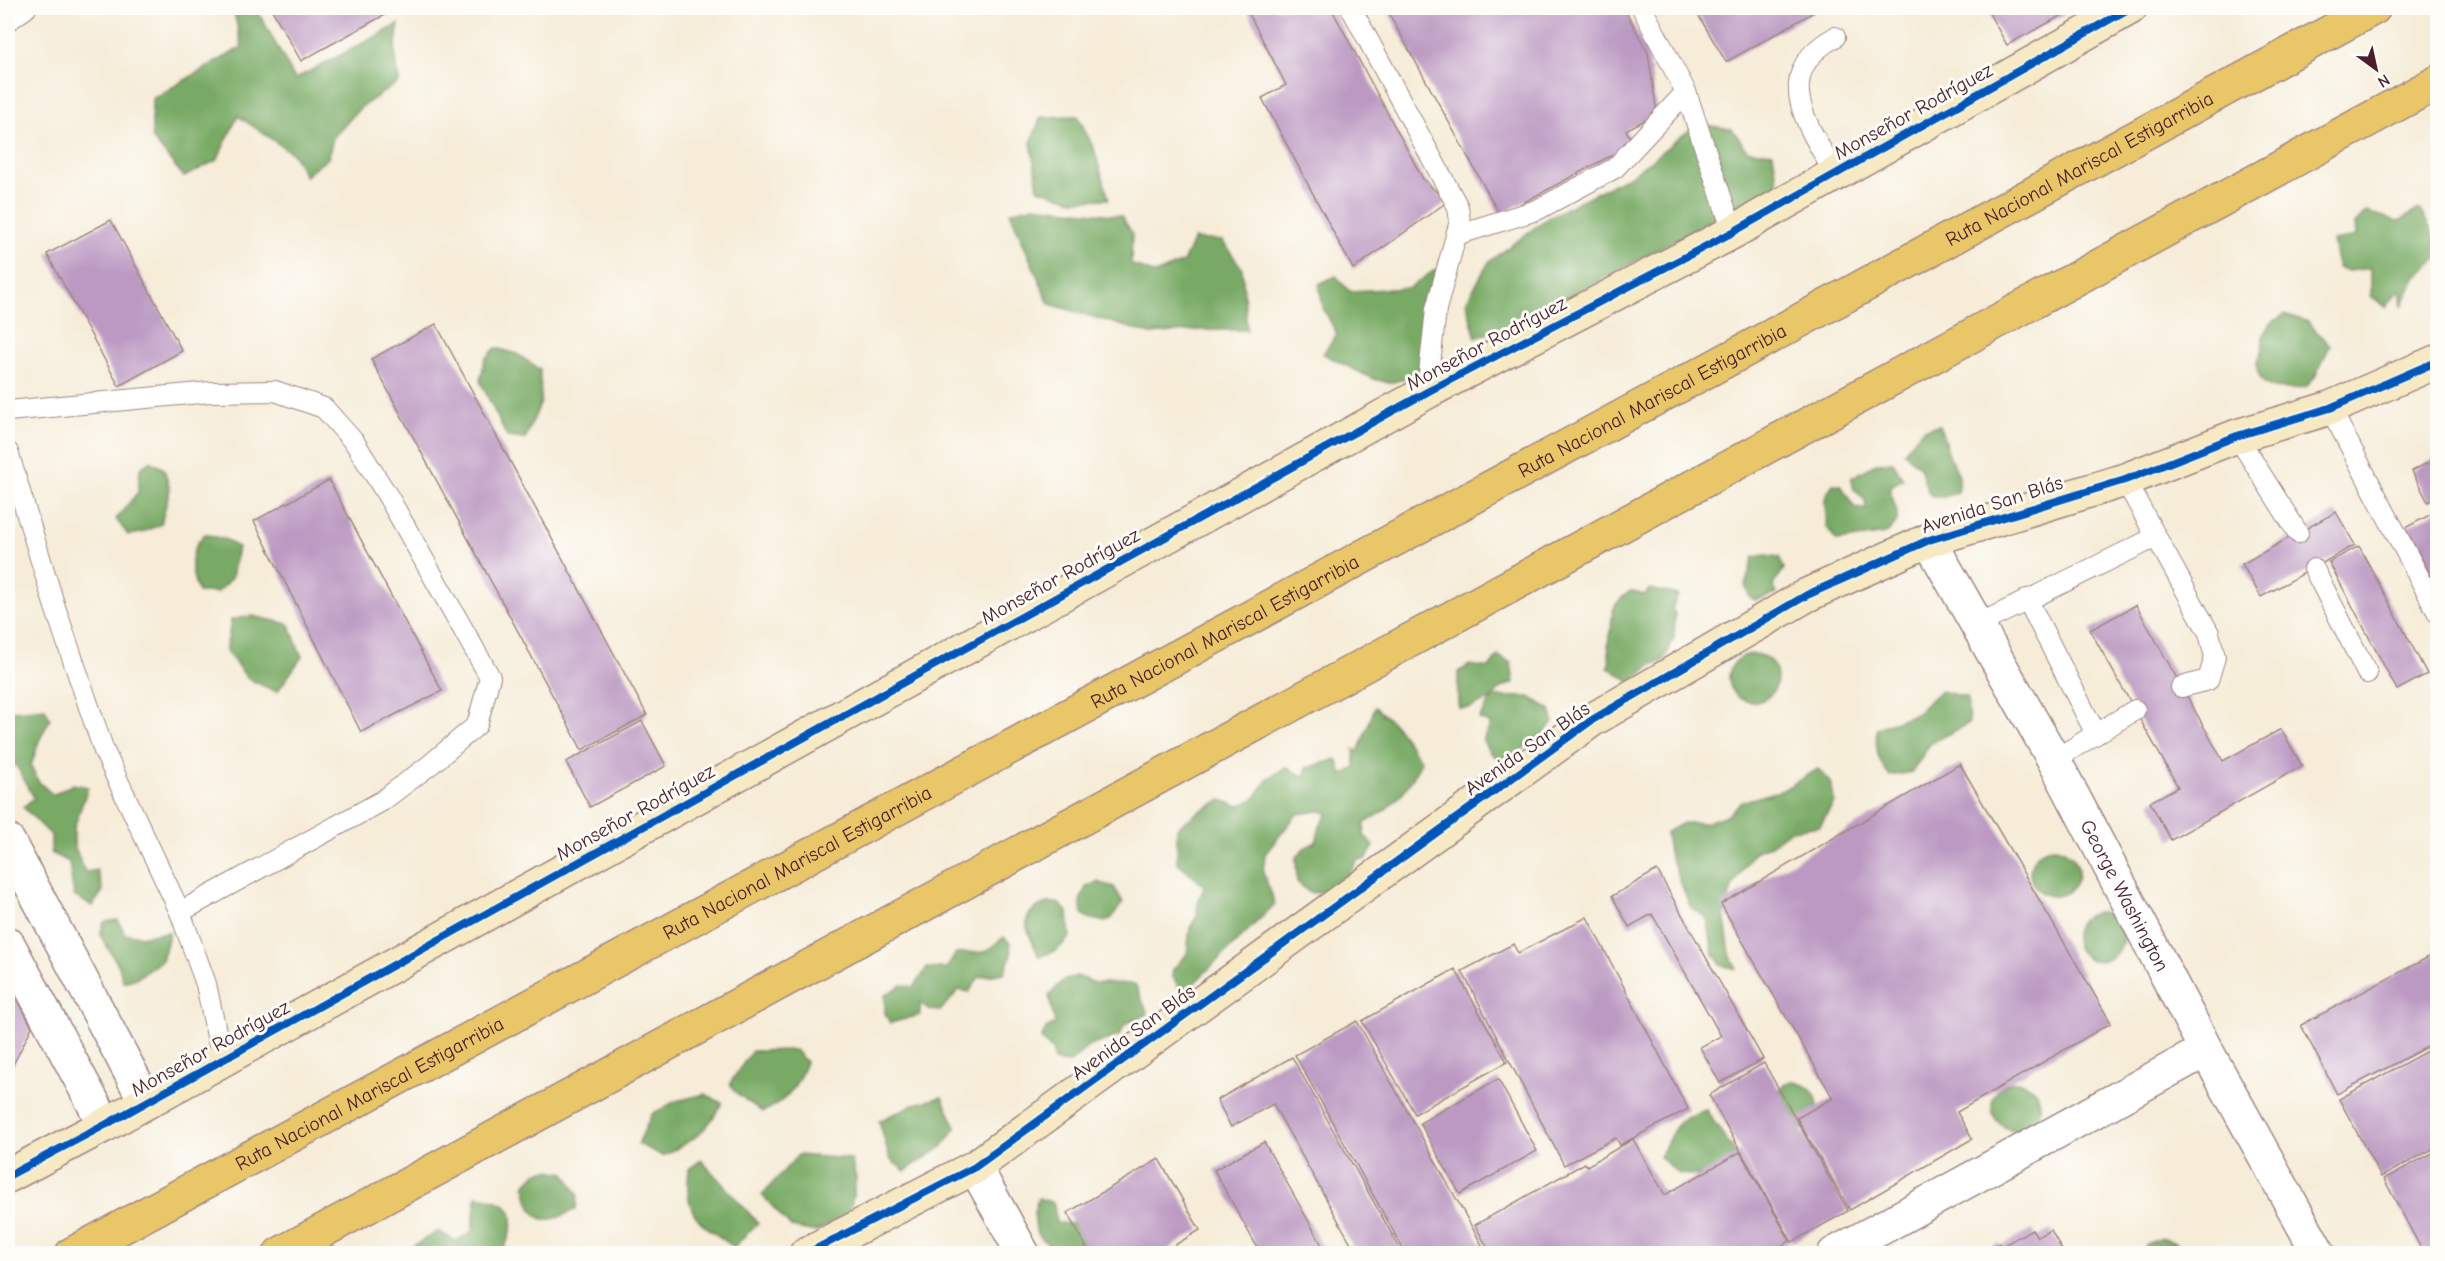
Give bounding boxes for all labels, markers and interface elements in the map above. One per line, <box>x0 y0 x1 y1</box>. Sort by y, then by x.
north arrow <box>2346 39 2406 99</box>
street label: Monseñor Rodríguez <box>1830 58 1997 165</box>
text: N <box>2374 70 2393 91</box>
street label: Ruta Nacional Mariscal Estigarribia <box>1942 87 2217 251</box>
street label: Monseñor Rodríguez <box>1402 291 1570 395</box>
street label: Ruta Nacional Mariscal Estigarribia <box>1514 319 1791 483</box>
street label: Avenida San Blás <box>1919 471 2066 538</box>
street label: Monseñor Rodríguez <box>977 523 1144 630</box>
street label: Ruta Nacional Mariscal Estigarribia <box>1087 550 1363 714</box>
street label: Avenida San Blás <box>1460 697 1594 800</box>
street label: Monseñor Rodríguez <box>552 759 719 866</box>
street label: Ruta Nacional Mariscal Estigarribia <box>659 781 935 945</box>
street label: George Washington <box>2075 816 2174 975</box>
street label: Avenida San Blás <box>1067 980 1200 1085</box>
street label: Monseñor Rodríguez <box>127 995 294 1102</box>
street label: Ruta Nacional Mariscal Estigarribia <box>231 1012 508 1176</box>

